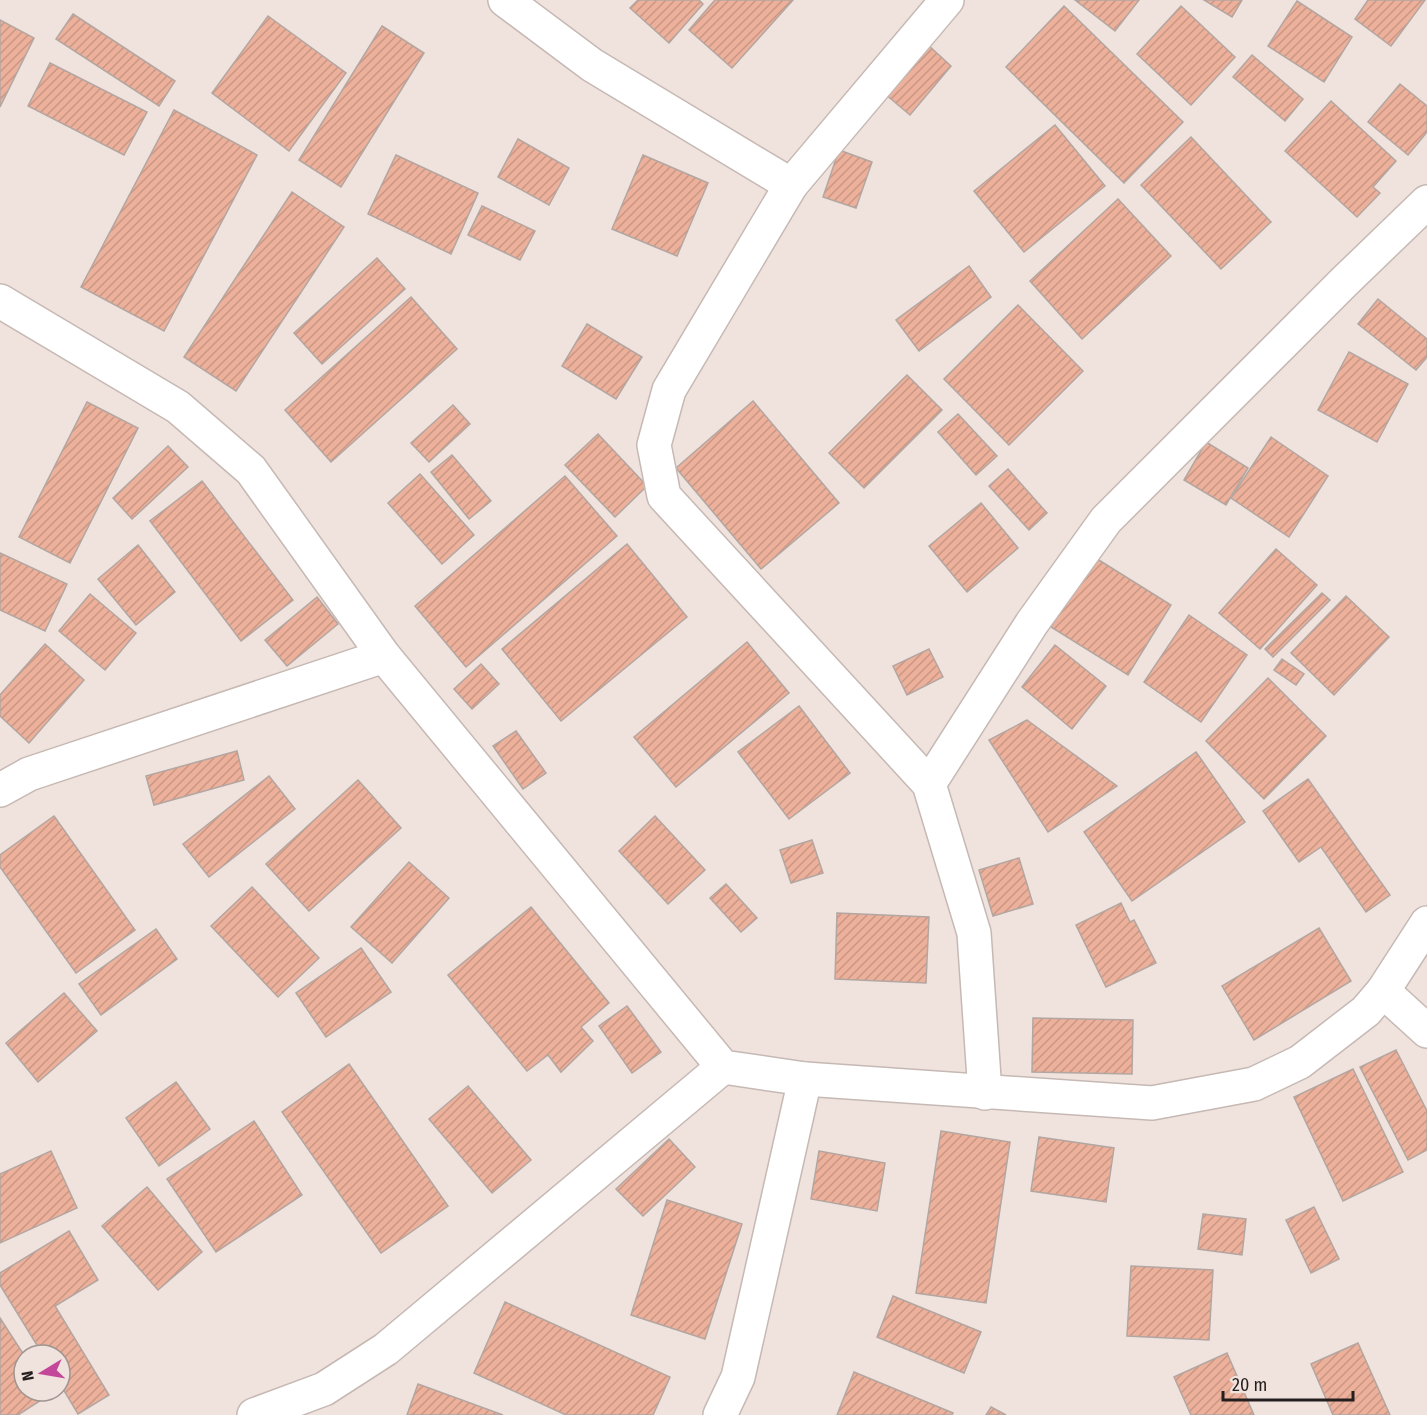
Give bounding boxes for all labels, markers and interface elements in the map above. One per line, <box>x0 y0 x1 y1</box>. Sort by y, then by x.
north arrow <box>12 1343 72 1403</box>
scale bar <box>1223 1364 1354 1402</box>
text: N <box>18 1369 38 1382</box>
text: 20 m <box>1232 1374 1267 1396</box>

